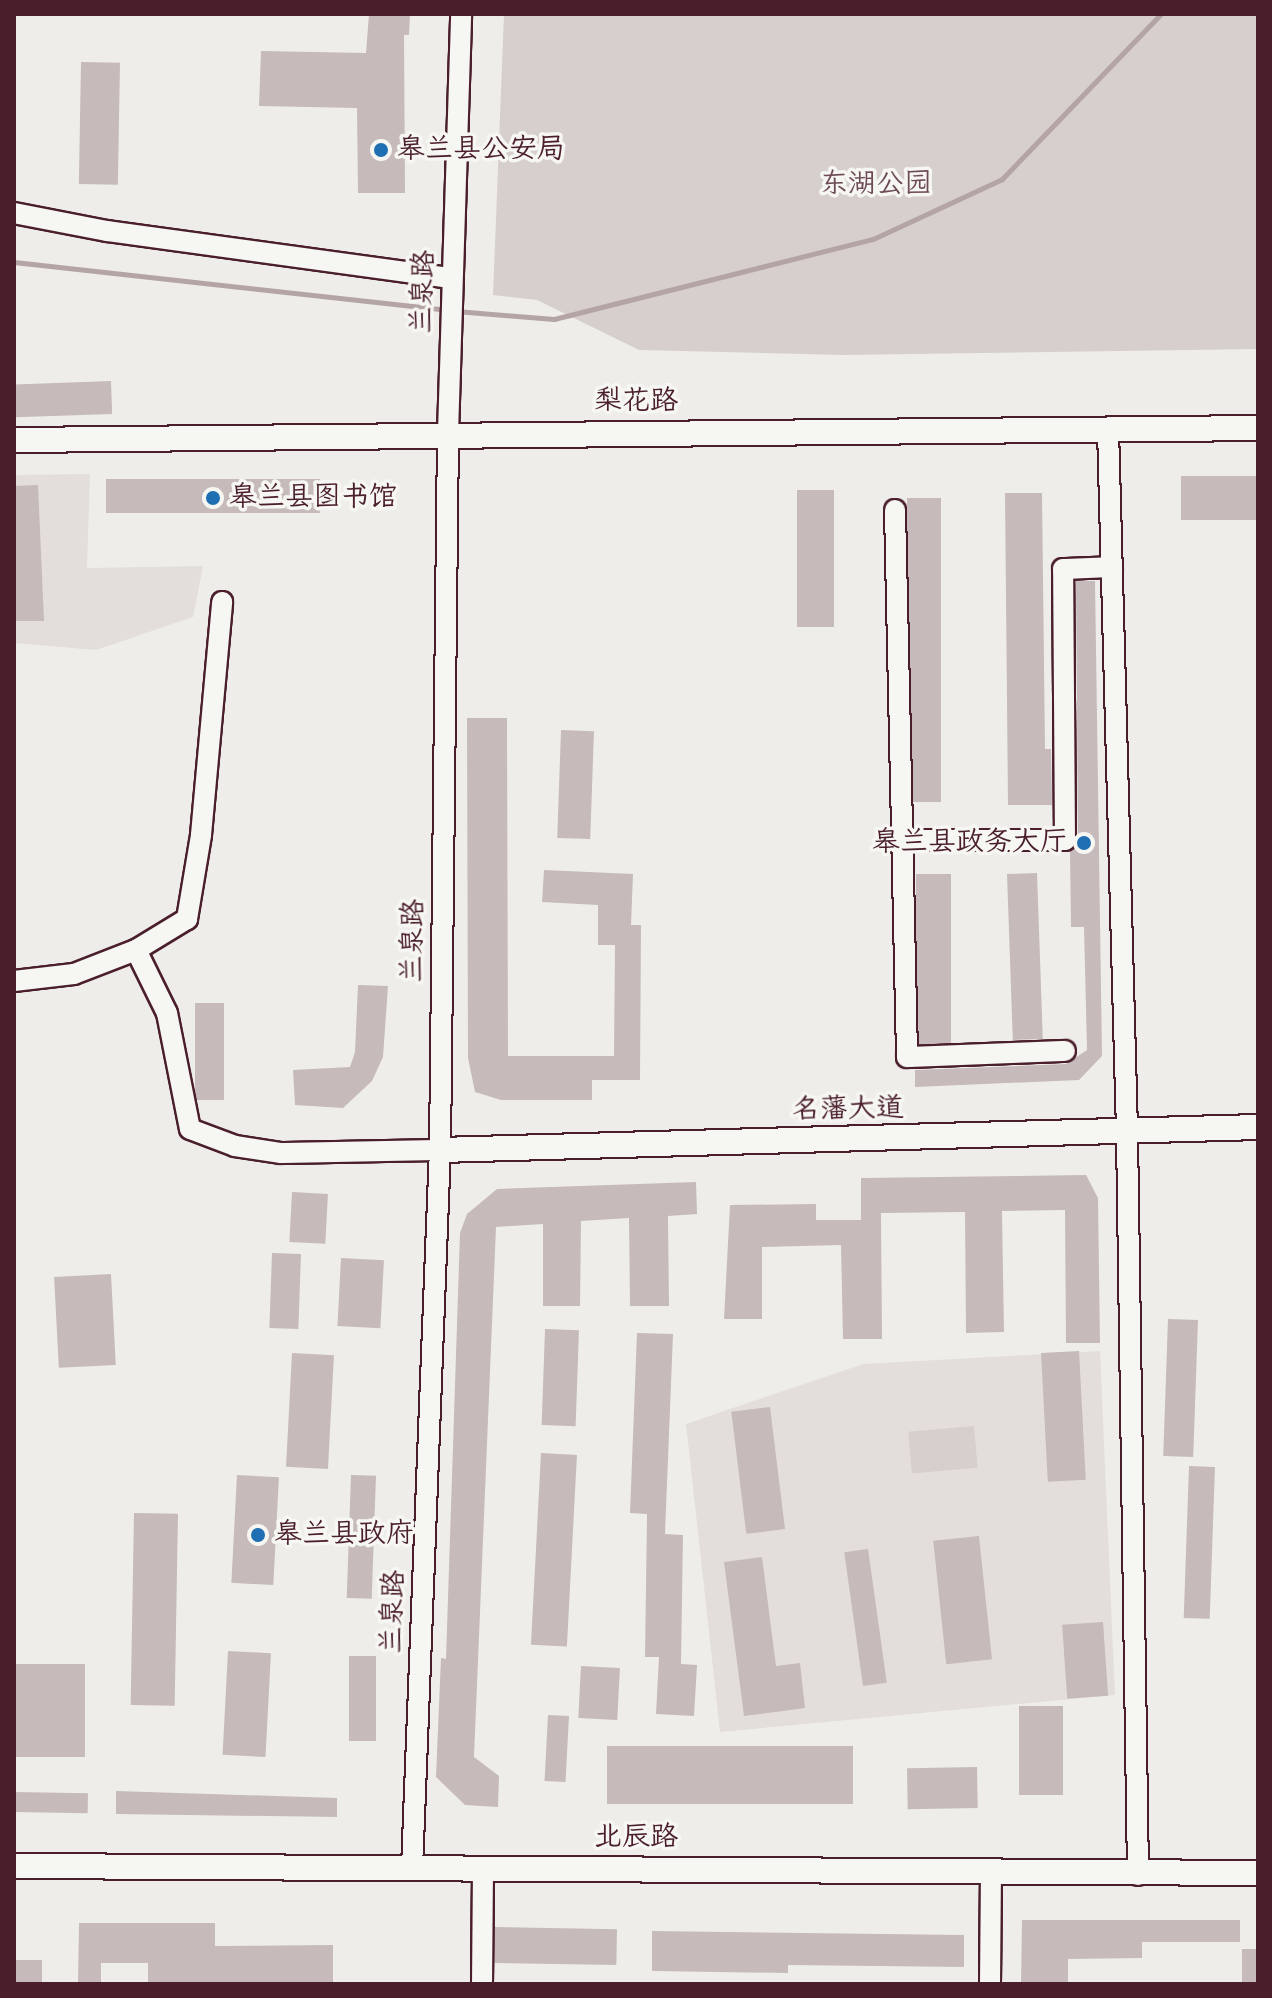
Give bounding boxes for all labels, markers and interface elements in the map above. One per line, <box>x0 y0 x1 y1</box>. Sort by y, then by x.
place label: 皋兰县公安局 <box>397 133 565 167</box>
marker: 皋兰县公安局 <box>372 141 390 159</box>
park label: 东湖公园 <box>820 168 932 202</box>
street label: 兰泉路 <box>406 249 442 335</box>
street label: 梨花路 <box>594 385 678 419</box>
place label: 皋兰县图书馆 <box>229 481 397 515</box>
marker: 皋兰县图书馆 <box>204 489 222 507</box>
place label: 皋兰县政务大厅 <box>872 826 1068 860</box>
marker: 皋兰县政务大厅 <box>1075 834 1093 852</box>
street label: 兰泉路 <box>396 899 432 983</box>
street label: 名藩大道 <box>792 1092 904 1128</box>
place label: 皋兰县政府 <box>274 1518 414 1552</box>
marker: 皋兰县政府 <box>249 1526 267 1544</box>
street label: 兰泉路 <box>376 1569 412 1655</box>
street label: 北辰路 <box>594 1821 678 1855</box>

